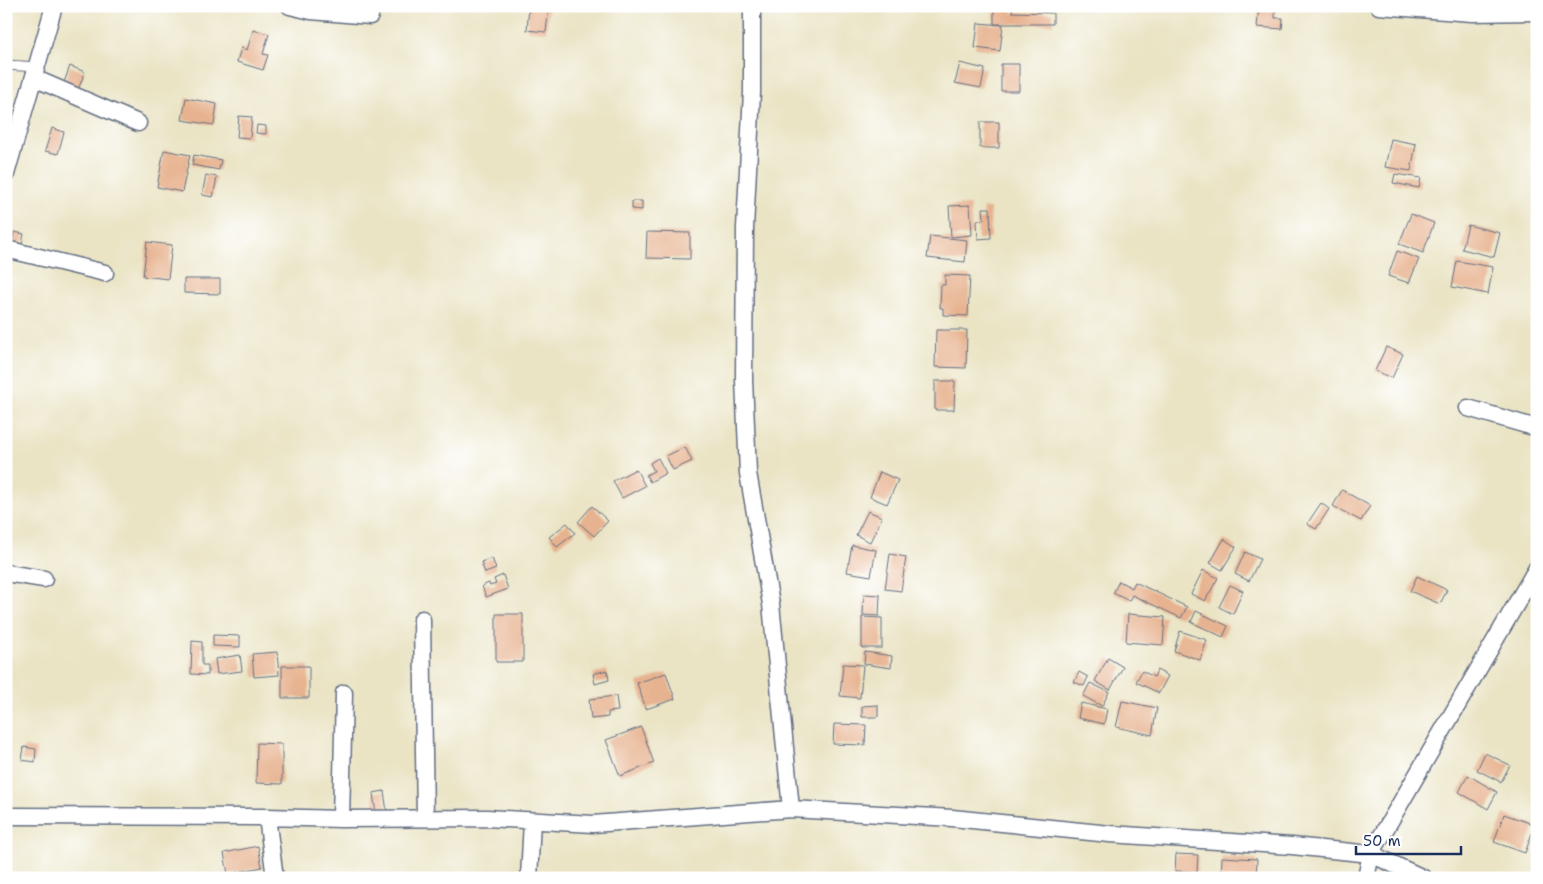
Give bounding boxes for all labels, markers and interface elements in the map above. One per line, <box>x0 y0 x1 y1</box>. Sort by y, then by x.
scale bar <box>1356 824 1460 856</box>
text: 50 m <box>1363 831 1401 851</box>

